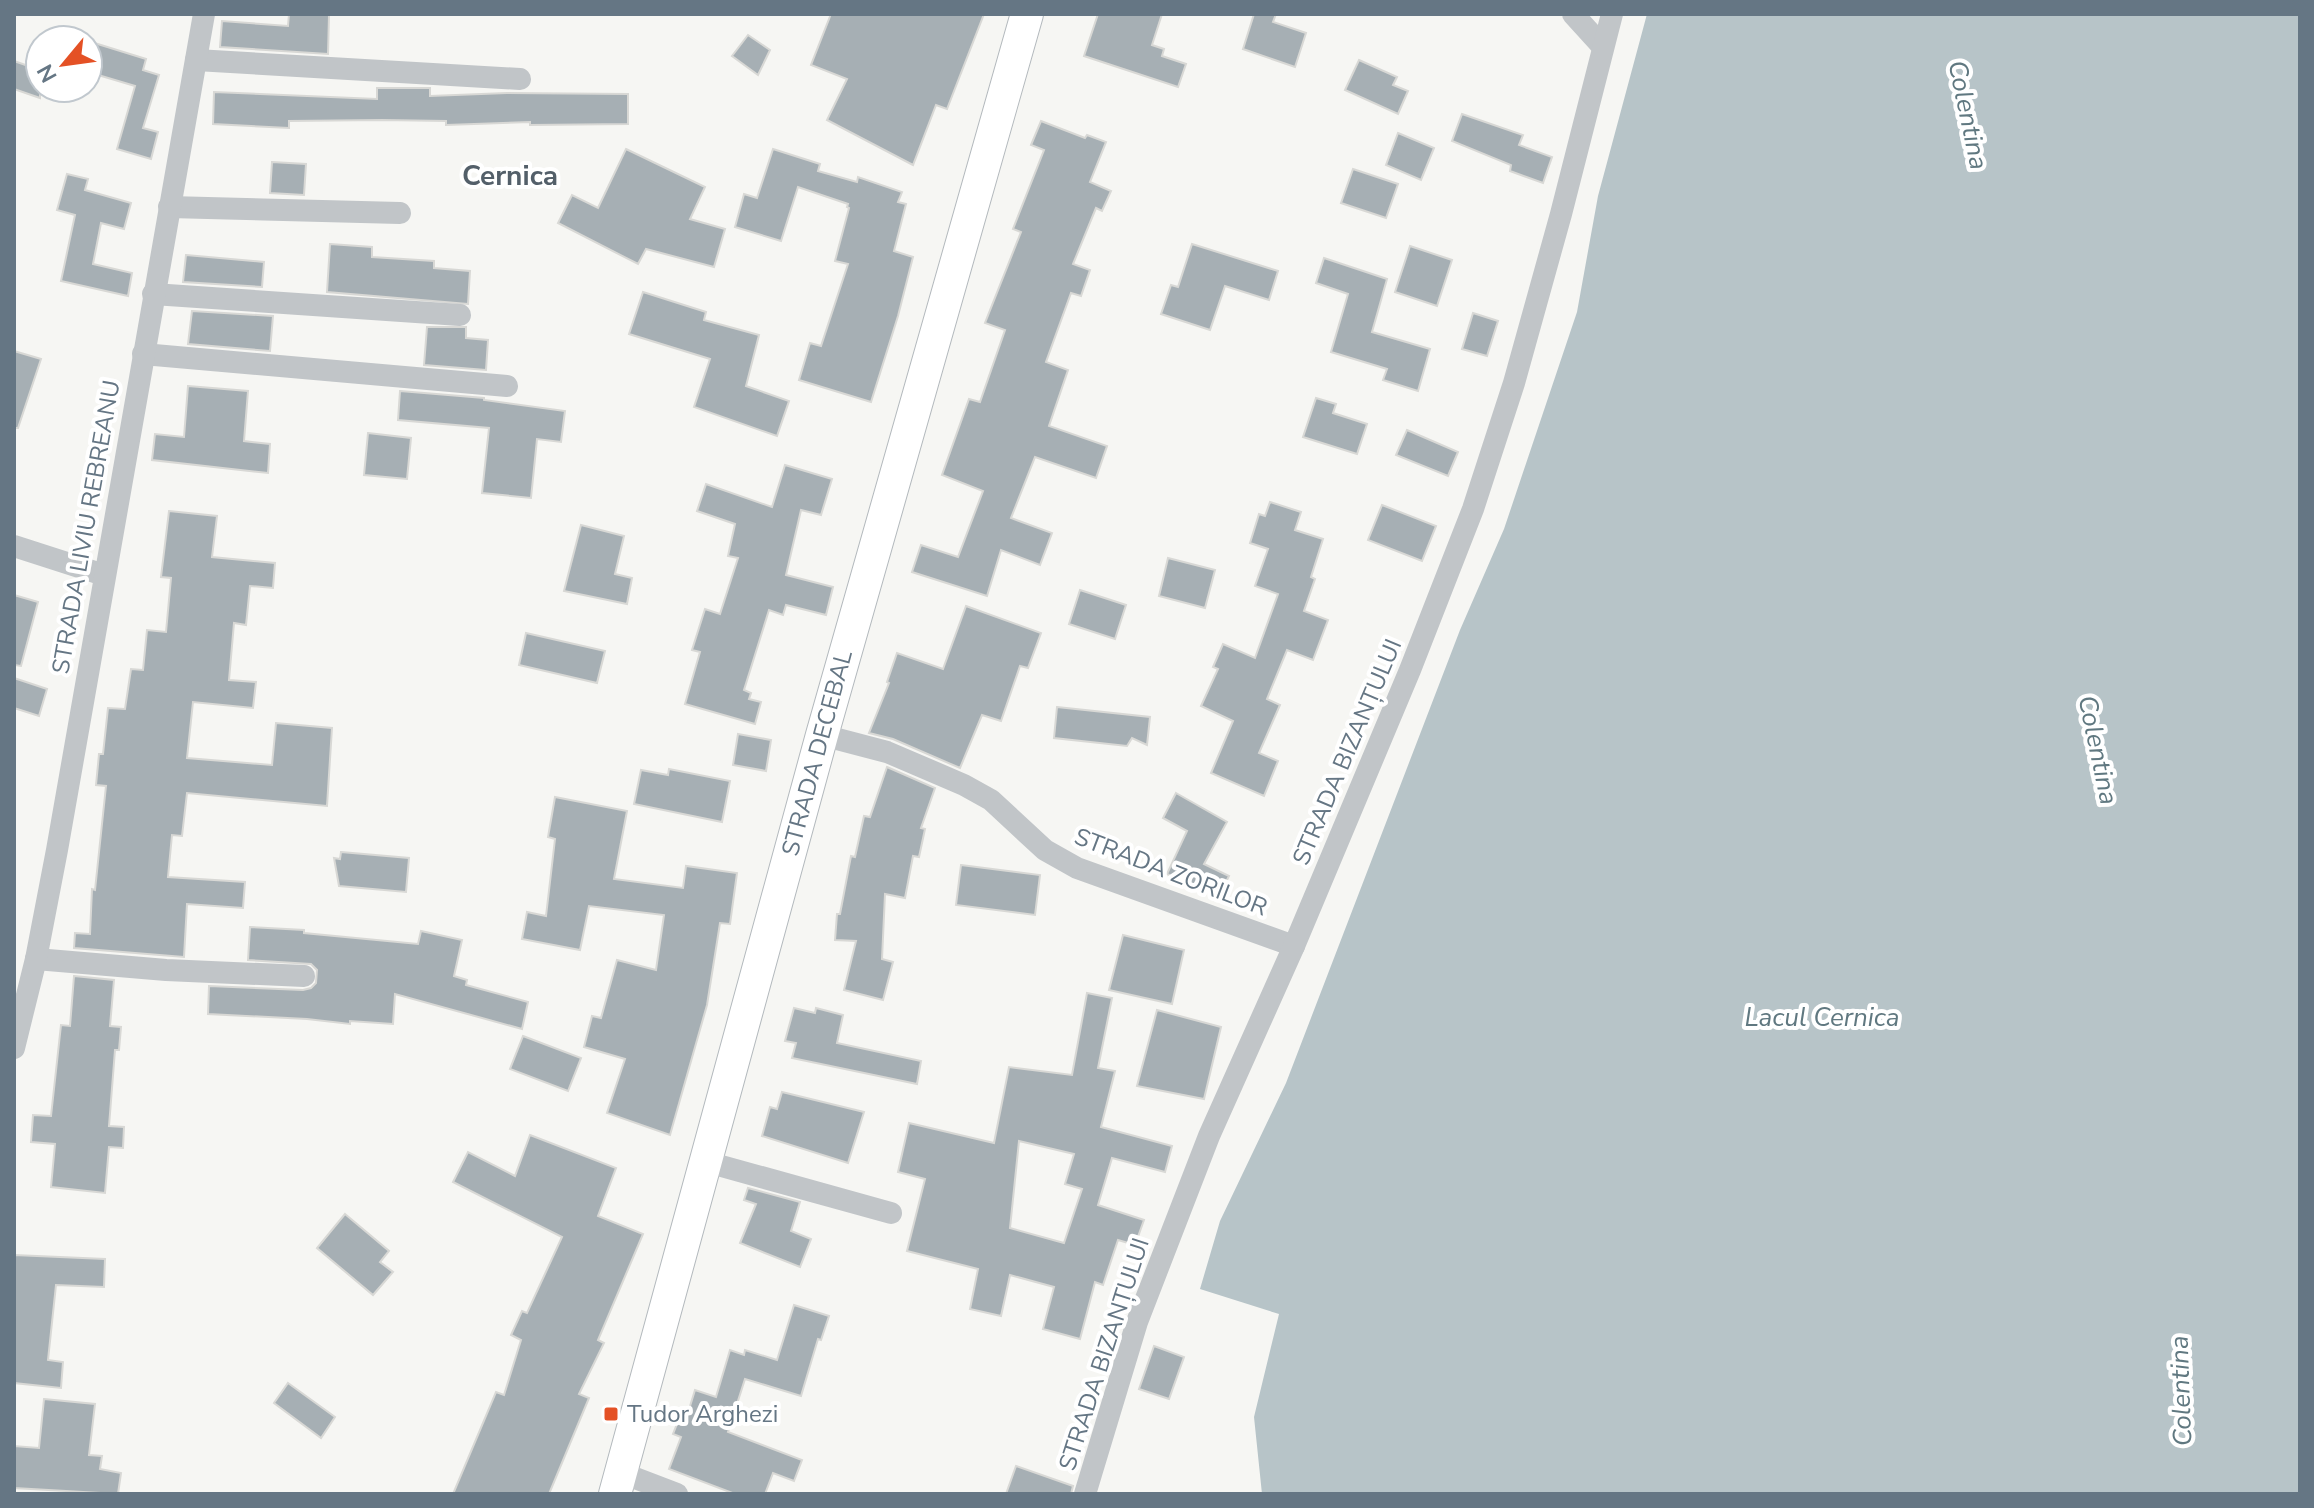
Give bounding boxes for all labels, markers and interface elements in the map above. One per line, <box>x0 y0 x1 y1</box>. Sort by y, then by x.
north arrow <box>24 24 104 104</box>
water label: Colentina <box>1939 57 1997 173</box>
text: N <box>30 59 64 88</box>
district label: Cernica <box>462 157 558 195</box>
street label: STRADA LIVIU REBREANU <box>44 378 128 676</box>
street label: STRADA BIZANȚULUI <box>1285 634 1409 870</box>
street label: STRADA DECEBAL <box>774 647 860 859</box>
water label: Colentina <box>2069 692 2127 808</box>
street label: STRADA ZORILOR <box>1070 820 1272 924</box>
water label: Lacul Cernica <box>1744 1000 1900 1035</box>
street label: STRADA BIZANȚULUI <box>1051 1234 1157 1474</box>
water label: Colentina <box>2162 1335 2200 1447</box>
place label: Tudor Arghezi <box>627 1398 778 1430</box>
marker: Tudor Arghezi <box>602 1405 620 1423</box>

